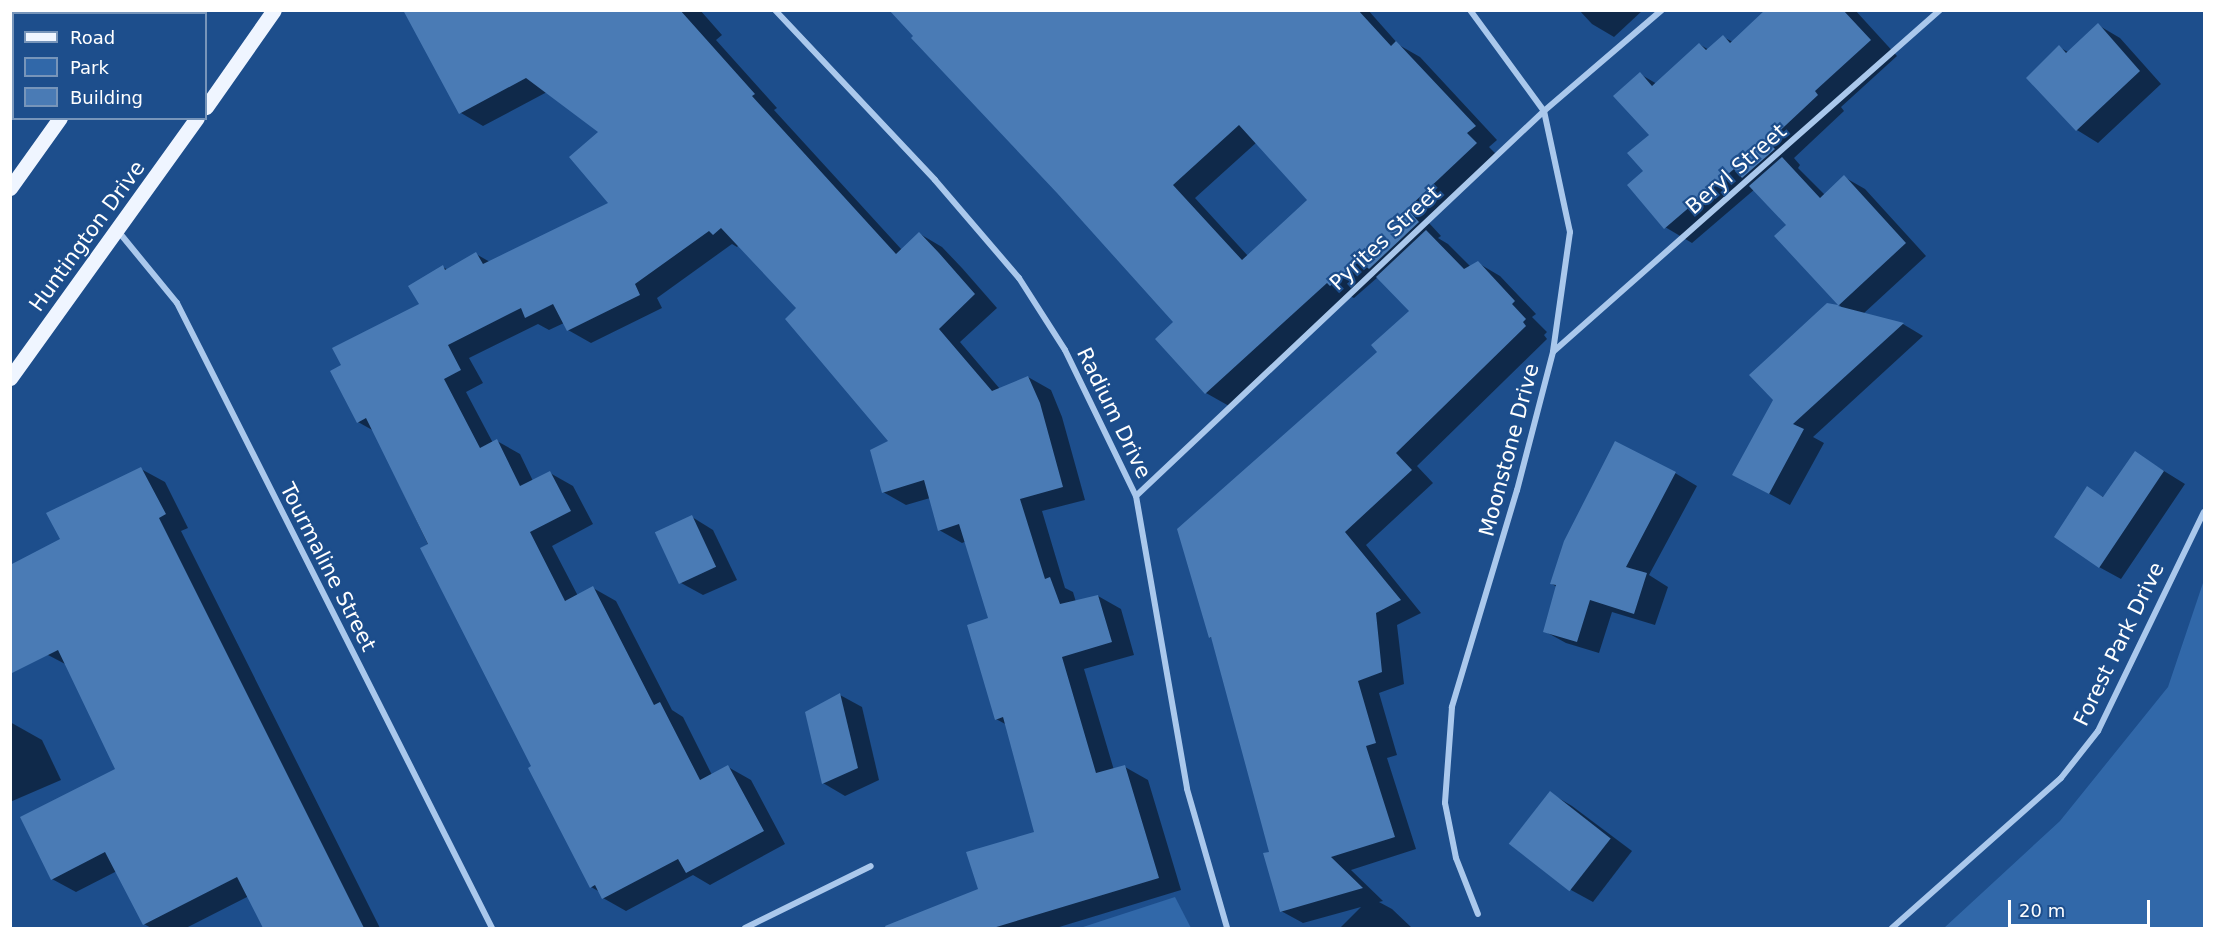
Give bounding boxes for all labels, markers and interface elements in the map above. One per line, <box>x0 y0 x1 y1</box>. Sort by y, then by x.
legend <box>12 12 207 120</box>
text: Road <box>70 27 115 48</box>
text: Park <box>70 57 109 78</box>
text: Building <box>70 87 143 108</box>
street label: Beryl Street <box>1681 119 1791 219</box>
street label: Huntington Drive <box>24 156 150 316</box>
street label: Pyrites Street <box>1324 180 1446 296</box>
street label: Radium Drive <box>1071 343 1157 483</box>
street label: Moonstone Drive <box>1474 361 1544 539</box>
street label: Tourmaline Street <box>275 479 381 655</box>
street label: Forest Park Drive <box>2068 558 2170 730</box>
scale bar <box>2011 888 2154 926</box>
text: 20 m <box>2019 900 2065 921</box>

